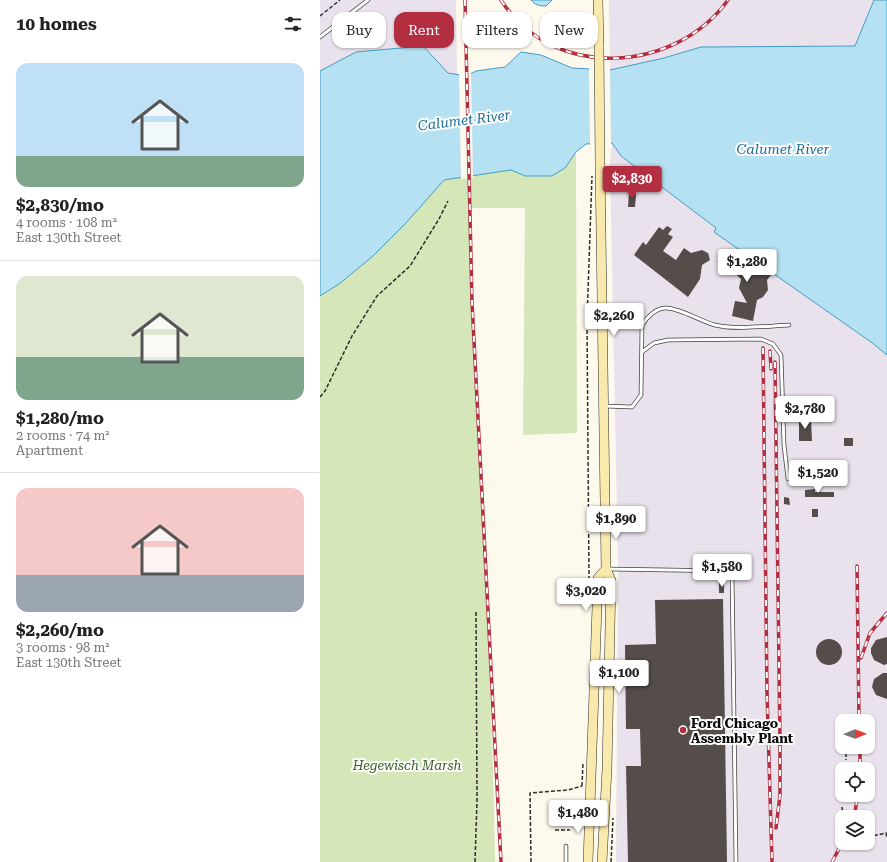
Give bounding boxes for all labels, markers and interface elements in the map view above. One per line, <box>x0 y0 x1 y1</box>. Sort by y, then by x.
chip: Buy <box>332 12 386 48</box>
chip: Rent <box>394 12 454 48</box>
chip: Filters <box>462 12 532 48</box>
chip: New <box>540 12 598 48</box>
icon: filters <box>282 13 304 35</box>
text: 10 homes <box>16 14 97 34</box>
icon: home <box>124 89 196 161</box>
water label: Calumet River <box>417 106 511 134</box>
water label: Calumet River <box>736 141 830 157</box>
pin: $2,830 <box>599 166 665 200</box>
text: $2,830 <box>612 171 652 186</box>
text: $2,830/mo <box>16 195 104 215</box>
text: 4 rooms · 108 m² <box>16 215 117 230</box>
text: East 130th Street <box>16 230 121 245</box>
pin: $1,280 <box>714 249 780 283</box>
text: $1,280 <box>727 254 767 269</box>
icon: home <box>124 302 196 374</box>
pin: $2,260 <box>581 303 647 337</box>
text: $2,260 <box>594 308 634 323</box>
pin: $2,780 <box>772 396 838 430</box>
text: $2,780 <box>785 401 825 416</box>
text: $1,280/mo <box>16 408 104 428</box>
text: 2 rooms · 74 m² <box>16 428 110 443</box>
text: Apartment <box>16 443 83 458</box>
pin: $1,520 <box>785 460 851 494</box>
text: $1,520 <box>798 465 838 480</box>
pin: $1,890 <box>583 506 649 540</box>
text: $1,890 <box>596 511 636 526</box>
icon: home <box>124 514 196 586</box>
pin: $1,580 <box>689 554 755 588</box>
text: $1,580 <box>702 559 742 574</box>
pin: $3,020 <box>553 578 619 612</box>
text: $3,020 <box>566 583 606 598</box>
text: $2,260/mo <box>16 620 104 640</box>
text: 3 rooms · 98 m² <box>16 640 110 655</box>
text: East 130th Street <box>16 655 121 670</box>
pin: $1,100 <box>586 660 652 694</box>
text: $1,100 <box>599 665 639 680</box>
north arrow <box>835 714 875 754</box>
map controls <box>835 714 875 850</box>
place label: Ford Chicago Assembly Plant <box>691 716 794 746</box>
marker: Ford Chicago Assembly Plant <box>678 725 688 735</box>
park label: Hegewisch Marsh <box>352 758 461 773</box>
button: locate <box>835 762 875 802</box>
pin: $1,480 <box>545 800 611 834</box>
text: $1,480 <box>558 805 598 820</box>
button: layers <box>835 810 875 850</box>

